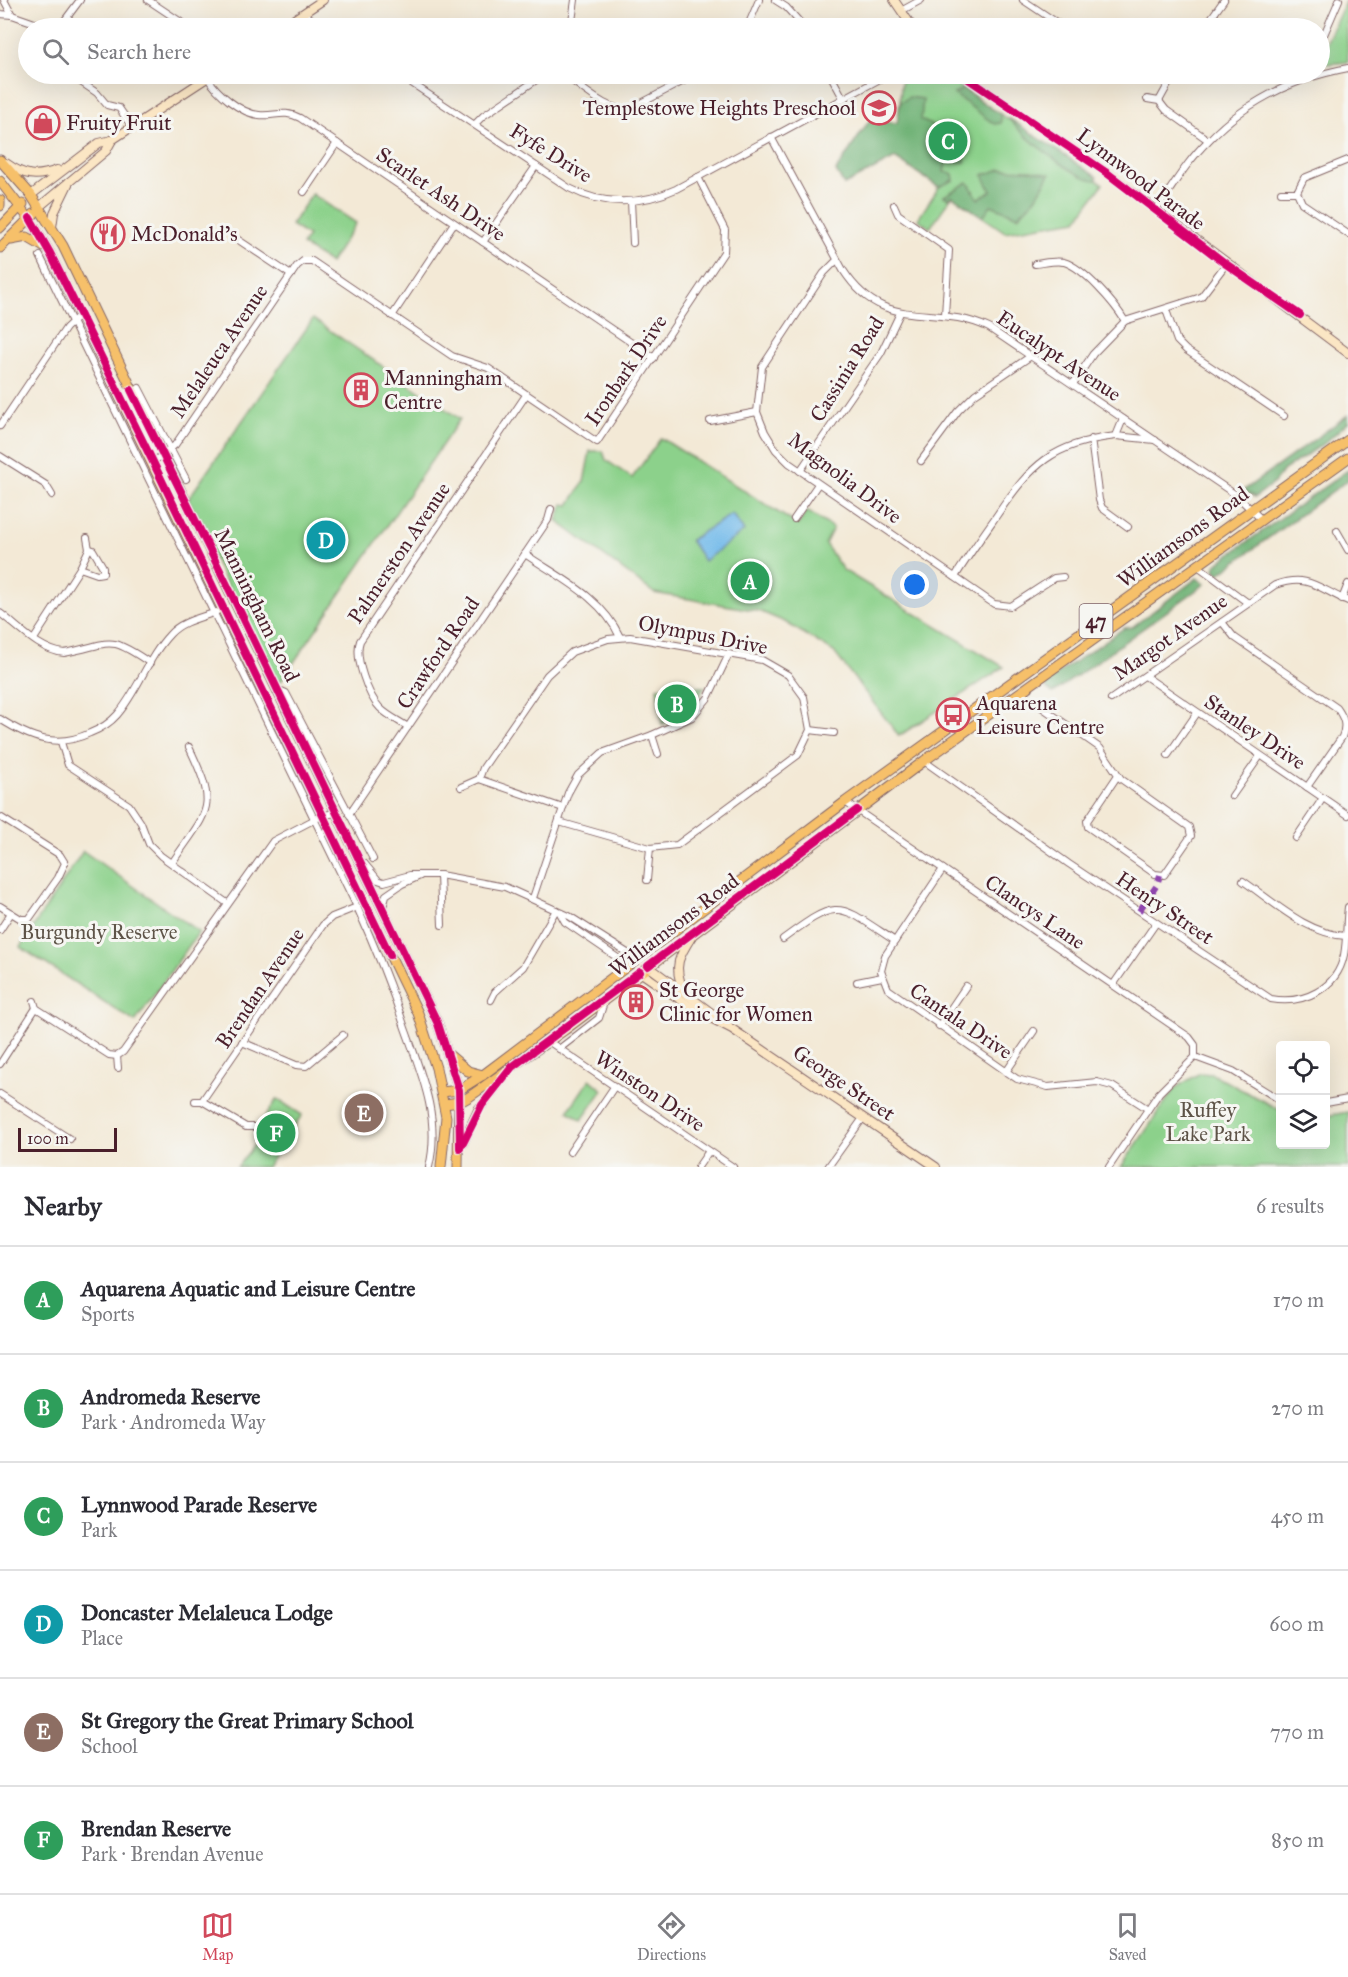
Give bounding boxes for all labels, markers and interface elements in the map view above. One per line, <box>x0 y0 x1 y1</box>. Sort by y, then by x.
search box <box>18 18 1330 84</box>
icon: search <box>39 35 72 68</box>
text: Search here <box>87 38 191 65</box>
school or university icon: Templestowe Heights Preschool <box>861 90 897 126</box>
place label: Templestowe Heights Preschool <box>583 95 856 121</box>
shop icon: Fruity Fruit <box>25 105 61 141</box>
place label: Fruity Fruit <box>66 110 172 136</box>
street label: Fyfe Drive <box>505 118 597 189</box>
pin: C <box>928 118 968 164</box>
street label: Lynnwood Parade <box>1072 122 1211 236</box>
street label: Scarlet Ash Drive <box>371 141 511 247</box>
restaurant icon: McDonald's <box>90 216 126 252</box>
place label: McDonald's <box>131 221 238 247</box>
street label: Melaleuca Avenue <box>165 279 273 423</box>
street label: Eucalypt Avenue <box>992 305 1126 407</box>
street label: Ironbark Drive <box>579 309 673 430</box>
street label: Cassinia Road <box>804 311 890 427</box>
place label: Manningham Centre <box>384 365 503 415</box>
building icon: Manningham Centre <box>343 372 379 408</box>
street label: Magnolia Drive <box>783 427 907 529</box>
street label: Palmerston Avenue <box>342 477 456 629</box>
street label: Williamsons Road <box>1112 480 1254 593</box>
pin: D <box>306 518 346 562</box>
street label: Manningham Road <box>209 524 306 686</box>
pin: A <box>730 558 770 604</box>
your location <box>900 570 929 599</box>
street label: Margot Avenue <box>1108 588 1233 686</box>
street label: Crawford Road <box>391 592 485 714</box>
road number: 47 <box>1080 604 1112 638</box>
street label: Olympus Drive <box>636 610 770 660</box>
pin: B <box>658 682 696 726</box>
street label: Stanley Drive <box>1199 689 1311 776</box>
place label: Aquarena Leisure Centre <box>975 690 1104 740</box>
bus stop icon: Aquarena Leisure Centre <box>935 697 971 733</box>
street label: Henry Street <box>1111 866 1219 951</box>
street label: Williamsons Road <box>604 867 745 982</box>
street label: Clancys Lane <box>980 869 1090 955</box>
park label: Burgundy Reserve <box>21 919 178 945</box>
street label: Brendan Avenue <box>210 922 310 1053</box>
place label: St George Clinic for Women <box>659 977 813 1027</box>
street label: Cantala Drive <box>905 977 1018 1065</box>
building icon: St George Clinic for Women <box>618 984 654 1020</box>
street label: George Street <box>788 1039 901 1127</box>
map controls <box>1276 1041 1330 1149</box>
button: locate <box>1276 1041 1330 1095</box>
street label: Winston Drive <box>590 1045 710 1138</box>
pin: E <box>344 1090 384 1136</box>
button: layers <box>1276 1095 1330 1149</box>
park label: Ruffey Lake Park <box>1165 1097 1251 1147</box>
pin: F <box>256 1110 296 1156</box>
scale bar <box>18 1125 117 1152</box>
text: 100 m <box>27 1129 69 1148</box>
text: Nearby <box>24 1190 102 1222</box>
text: 6 results <box>1256 1194 1324 1218</box>
text: Aquarena Aquatic and Leisure Centre <box>81 1275 415 1302</box>
text: A <box>37 1288 50 1312</box>
text: 170 m <box>1273 1288 1324 1312</box>
text: Sports <box>81 1302 135 1326</box>
text: Andromeda Reserve <box>81 1383 260 1410</box>
text: B <box>37 1396 50 1420</box>
text: 270 m <box>1271 1396 1324 1420</box>
text: Park · Andromeda Way <box>81 1410 265 1434</box>
text: Lynnwood Parade Reserve <box>81 1491 317 1518</box>
text: C <box>37 1504 50 1528</box>
text: 450 m <box>1271 1504 1324 1528</box>
text: Park <box>81 1518 117 1542</box>
text: Doncaster Melaleuca Lodge <box>81 1599 333 1626</box>
text: D <box>36 1612 51 1636</box>
text: 600 m <box>1269 1612 1324 1636</box>
text: Place <box>81 1626 123 1650</box>
text: St Gregory the Great Primary School <box>81 1707 414 1734</box>
text: E <box>36 1720 51 1744</box>
text: 770 m <box>1270 1720 1324 1744</box>
text: School <box>81 1734 138 1758</box>
text: Brendan Reserve <box>81 1815 231 1842</box>
text: F <box>37 1828 50 1852</box>
text: 850 m <box>1271 1828 1324 1852</box>
text: Park · Brendan Avenue <box>81 1842 263 1866</box>
tab: Map <box>201 1909 234 1964</box>
tab: Directions <box>637 1909 706 1964</box>
tab: Saved <box>1109 1909 1147 1964</box>

